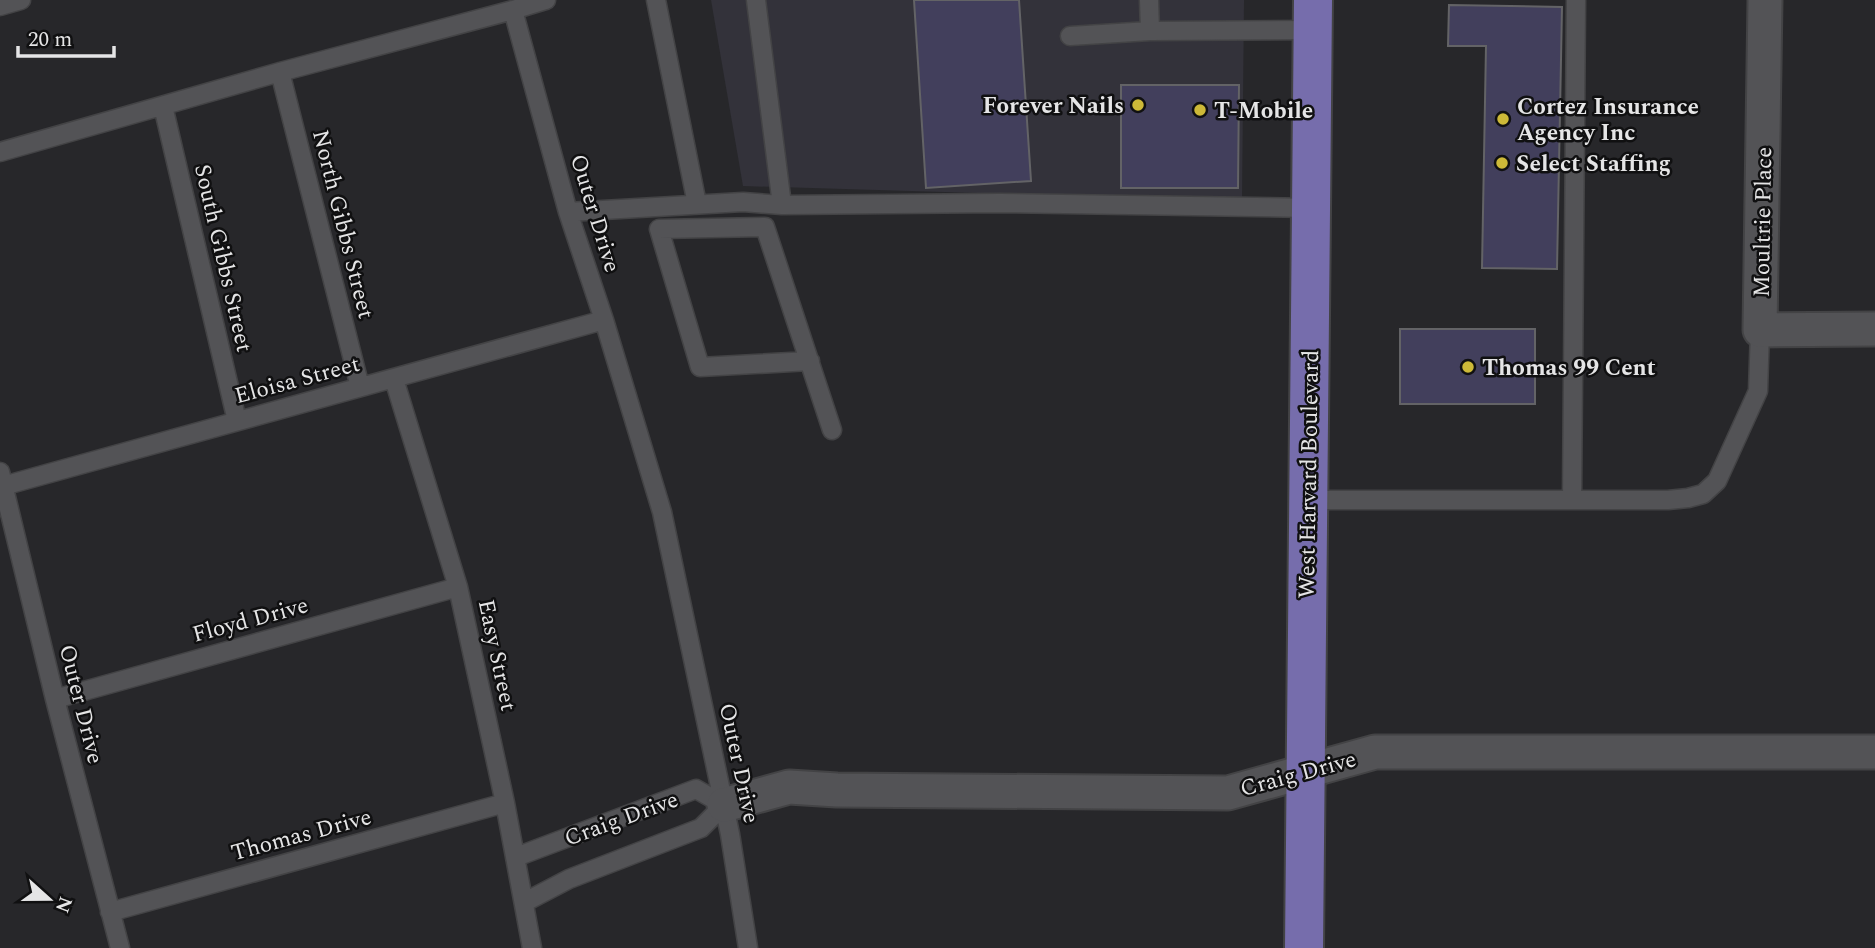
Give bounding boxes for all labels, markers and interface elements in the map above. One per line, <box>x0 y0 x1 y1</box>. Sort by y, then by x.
scale bar <box>18 14 114 58</box>
text: 20 m <box>28 24 72 56</box>
place label: Forever Nails <box>982 89 1124 124</box>
place label: Cortez Insurance Agency Inc <box>1517 90 1699 151</box>
place label: T-Mobile <box>1214 94 1313 129</box>
marker: Forever Nails <box>1130 97 1146 113</box>
marker: T-Mobile <box>1192 102 1208 118</box>
marker: Cortez Insurance Agency Inc <box>1495 111 1511 127</box>
street label: North Gibbs Street <box>302 126 383 323</box>
street label: Moultrie Place <box>1745 146 1782 298</box>
place label: Select Staffing <box>1516 147 1671 182</box>
street label: Outer Drive <box>560 150 629 277</box>
marker: Select Staffing <box>1494 155 1510 171</box>
street label: South Gibbs Street <box>184 161 261 356</box>
street label: Eloisa Street <box>231 347 364 414</box>
street label: West Harvard Boulevard <box>1290 349 1329 599</box>
place label: Thomas 99 Cent <box>1482 351 1656 386</box>
marker: Thomas 99 Cent <box>1460 359 1476 375</box>
street label: Floyd Drive <box>188 588 312 653</box>
street label: Easy Street <box>468 596 525 714</box>
street label: Outer Drive <box>49 641 112 768</box>
street label: Outer Drive <box>709 700 768 827</box>
street label: Craig Drive <box>1236 742 1360 807</box>
street label: Craig Drive <box>560 783 683 856</box>
street label: Thomas Drive <box>227 800 376 871</box>
north arrow <box>14 864 84 934</box>
text: N <box>47 892 80 917</box>

